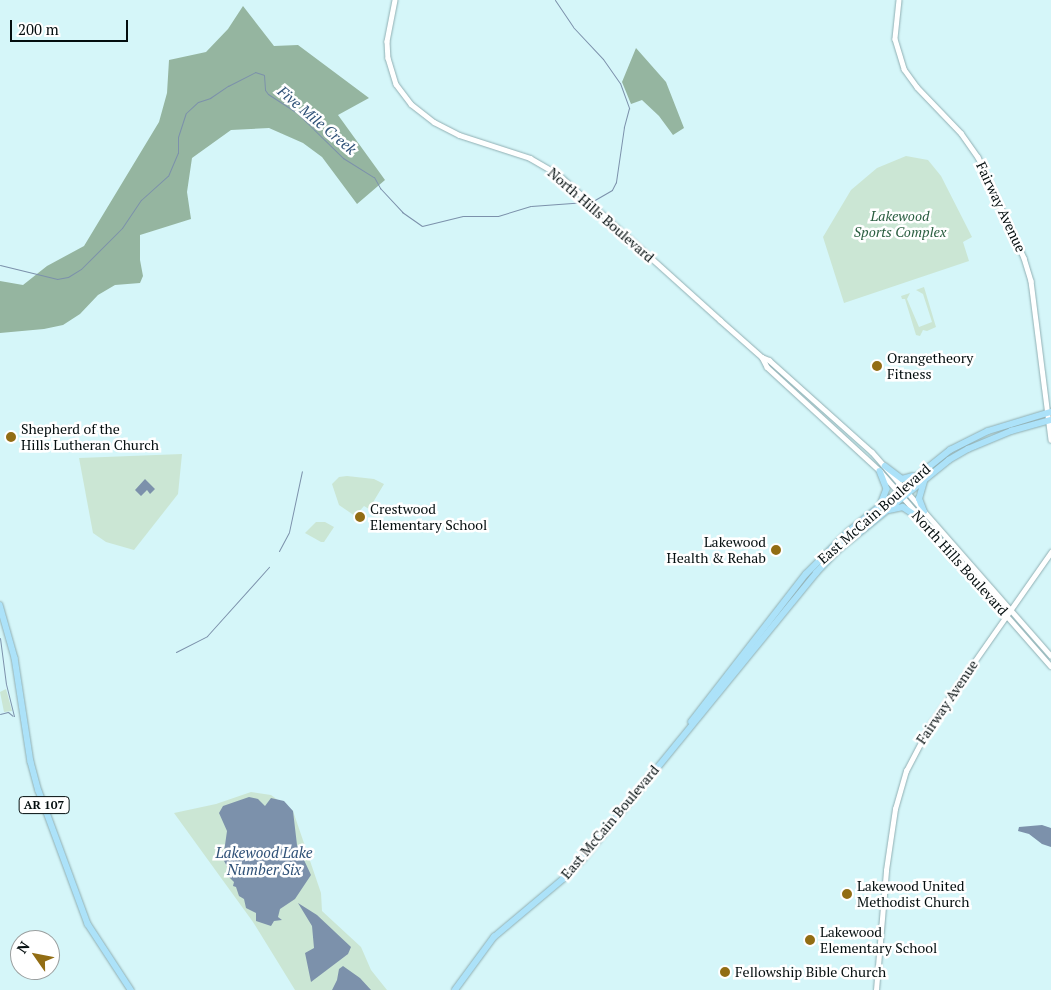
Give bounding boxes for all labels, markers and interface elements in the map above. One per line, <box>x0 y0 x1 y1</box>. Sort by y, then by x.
scale bar <box>12 10 130 42</box>
text: 200 m <box>18 19 59 39</box>
water label: Five Mile Creek <box>274 82 360 158</box>
street label: Fairway Avenue <box>973 159 1029 255</box>
street label: North Hills Boulevard <box>544 164 658 266</box>
park label: Lakewood Sports Complex <box>854 208 946 240</box>
place label: Orangetheory Fitness <box>887 350 973 382</box>
marker: Orangetheory Fitness <box>871 360 883 372</box>
place label: Shepherd of the Hills Lutheran Church <box>21 421 159 454</box>
marker: Shepherd of the Hills Lutheran Church <box>5 431 17 443</box>
street label: East McCain Boulevard <box>814 461 934 567</box>
place label: Crestwood Elementary School <box>370 501 487 534</box>
street label: North Hills Boulevard <box>909 507 1011 619</box>
marker: Crestwood Elementary School <box>354 511 366 523</box>
place label: Lakewood Health & Rehab <box>666 534 766 566</box>
marker: Lakewood Health & Rehab <box>770 544 782 556</box>
street label: Fairway Avenue <box>913 657 981 747</box>
street label: East McCain Boulevard <box>558 762 662 882</box>
road number: AR 107 <box>18 796 70 814</box>
water label: Lakewood Lake Number Six <box>215 843 313 878</box>
place label: Lakewood United Methodist Church <box>857 878 969 910</box>
marker: Lakewood United Methodist Church <box>841 888 853 900</box>
place label: Lakewood Elementary School <box>820 924 937 956</box>
north arrow <box>10 930 60 980</box>
marker: Lakewood Elementary School <box>804 934 816 946</box>
text: N <box>12 937 34 957</box>
place label: Fellowship Bible Church <box>735 964 886 980</box>
marker: Fellowship Bible Church <box>719 966 731 978</box>

